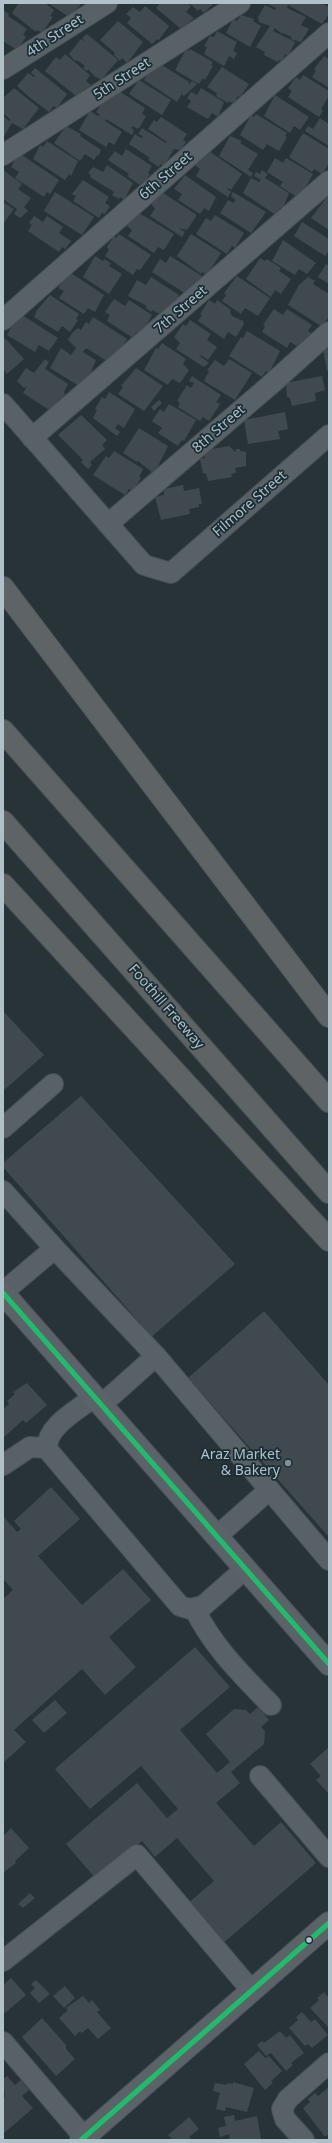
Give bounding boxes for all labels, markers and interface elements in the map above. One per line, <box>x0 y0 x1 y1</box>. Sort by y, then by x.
street label: 4th Street <box>23 11 87 61</box>
street label: 5th Street <box>90 54 154 104</box>
street label: 6th Street <box>136 149 196 203</box>
street label: 7th Street <box>151 283 211 337</box>
street label: 8th Street <box>189 402 249 456</box>
street label: Filmore Street <box>210 467 290 541</box>
street label: Foothill Freeway <box>125 961 207 1053</box>
place label: Araz Market & Bakery <box>201 1447 280 1480</box>
marker: Araz Market & Bakery <box>283 1458 293 1468</box>
unlabelled marker <box>304 1935 314 1945</box>

